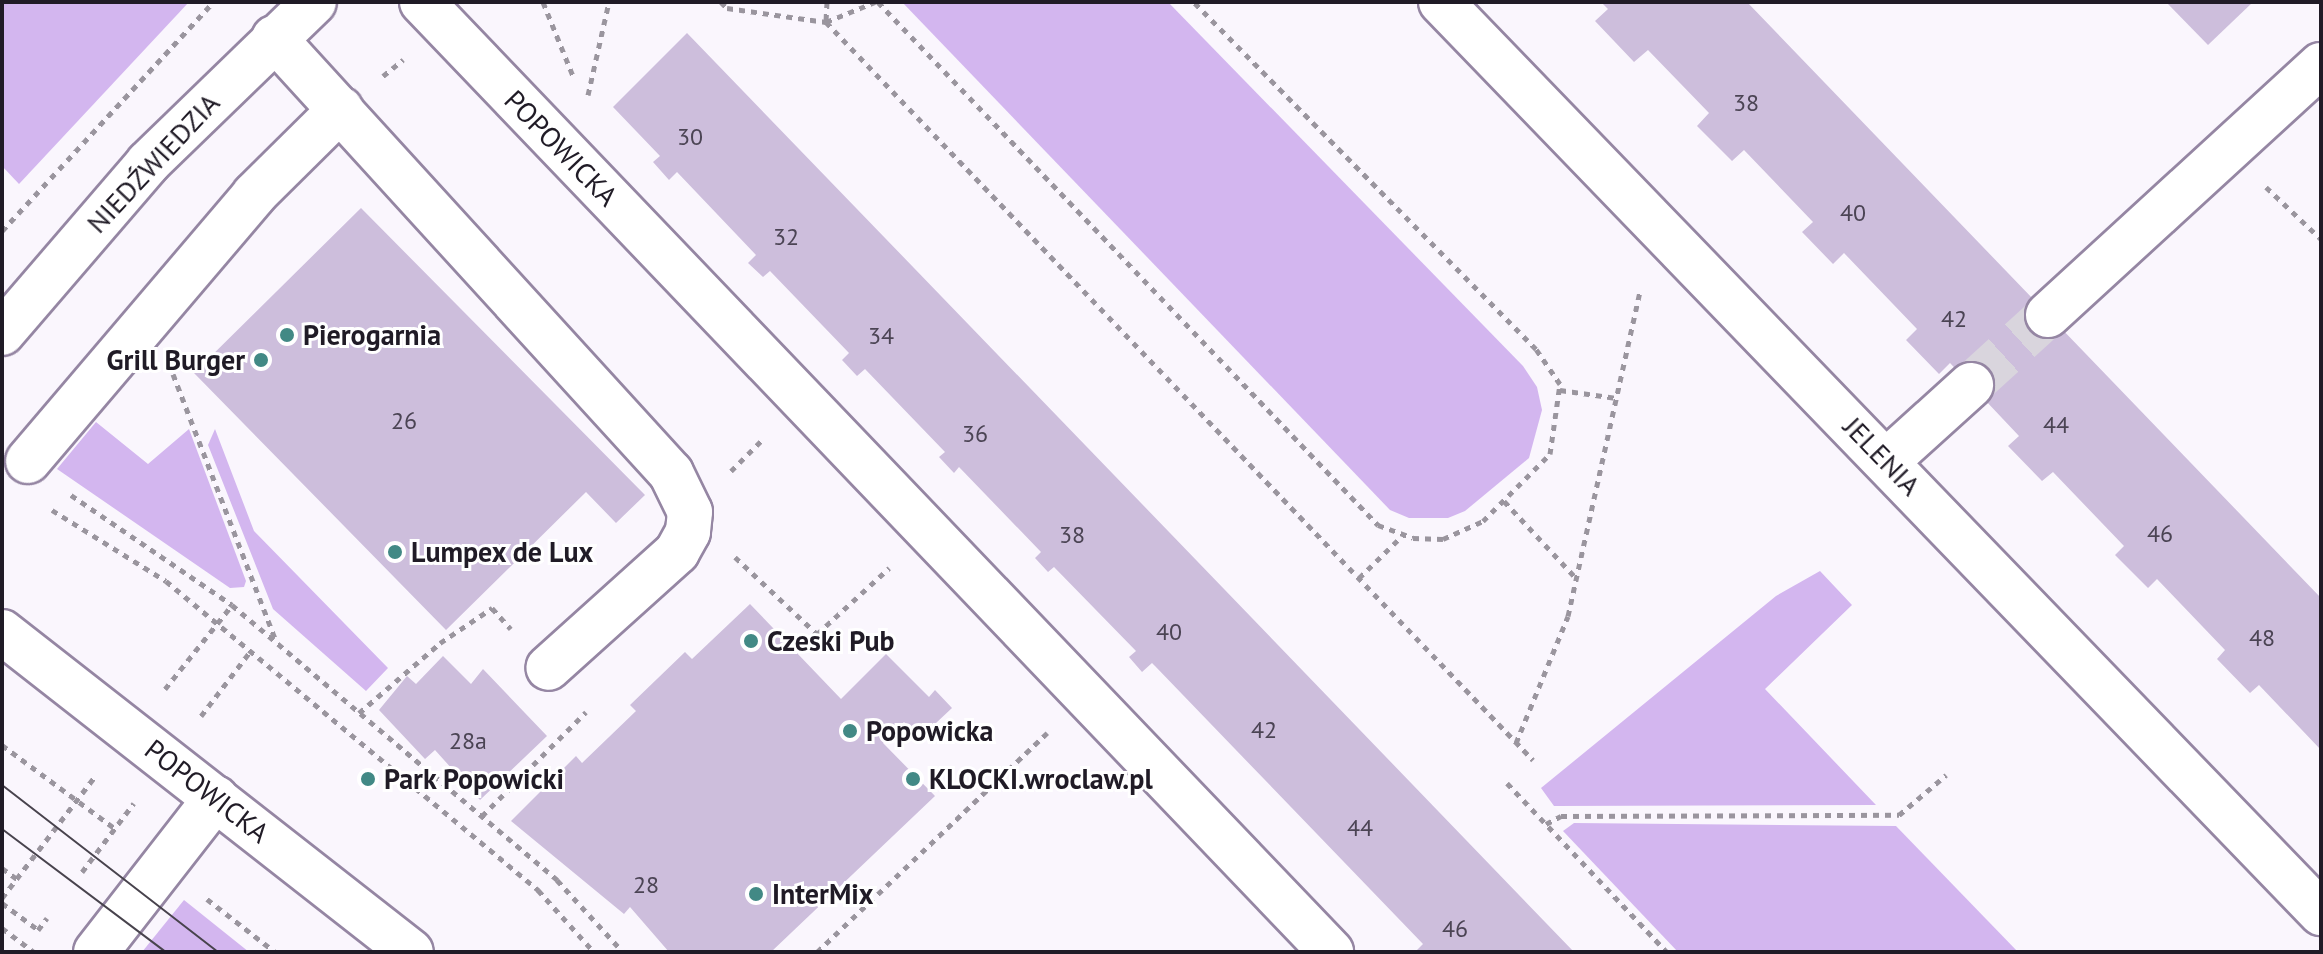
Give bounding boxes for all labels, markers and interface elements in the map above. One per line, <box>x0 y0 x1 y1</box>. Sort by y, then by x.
street label: POPOWICKA <box>497 83 625 213</box>
street label: NIEDŹWIEDZIA <box>80 86 226 240</box>
house number: 38 <box>1733 89 1759 117</box>
house number: 30 <box>677 123 703 151</box>
house number: 40 <box>1840 199 1866 227</box>
house number: 32 <box>773 223 799 251</box>
house number: 42 <box>1941 305 1967 333</box>
place label: Pierogarnia <box>303 318 441 352</box>
house number: 34 <box>868 322 894 350</box>
marker: Pierogarnia <box>278 326 296 344</box>
place label: Grill Burger <box>107 343 245 377</box>
marker: Grill Burger <box>252 351 270 369</box>
house number: 26 <box>391 407 417 435</box>
street label: JELENIA <box>1837 410 1927 502</box>
house number: 44 <box>2043 411 2069 439</box>
house number: 36 <box>962 420 988 448</box>
house number: 46 <box>2147 520 2173 548</box>
house number: 38 <box>1059 521 1085 549</box>
place label: Lumpex de Lux <box>411 535 594 569</box>
marker: Lumpex de Lux <box>386 543 404 561</box>
house number: 40 <box>1156 618 1182 646</box>
place label: Czeski Pub <box>767 624 894 658</box>
house number: 48 <box>2249 624 2275 652</box>
marker: Czeski Pub <box>742 632 760 650</box>
place label: Popowicka <box>866 714 993 748</box>
house number: 42 <box>1251 716 1277 744</box>
marker: Popowicka <box>841 722 859 740</box>
house number: 28a <box>449 727 487 755</box>
street label: POPOWICKA <box>138 732 276 850</box>
place label: Park Popowicki <box>384 762 565 796</box>
place label: KLOCKI.wroclaw.pl <box>929 762 1153 796</box>
marker: Park Popowicki <box>359 770 377 788</box>
marker: KLOCKI.wroclaw.pl <box>904 770 922 788</box>
house number: 44 <box>1347 814 1373 842</box>
house number: 28 <box>633 871 659 899</box>
place label: InterMix <box>772 877 874 911</box>
marker: InterMix <box>747 885 765 903</box>
house number: 46 <box>1442 915 1468 943</box>

